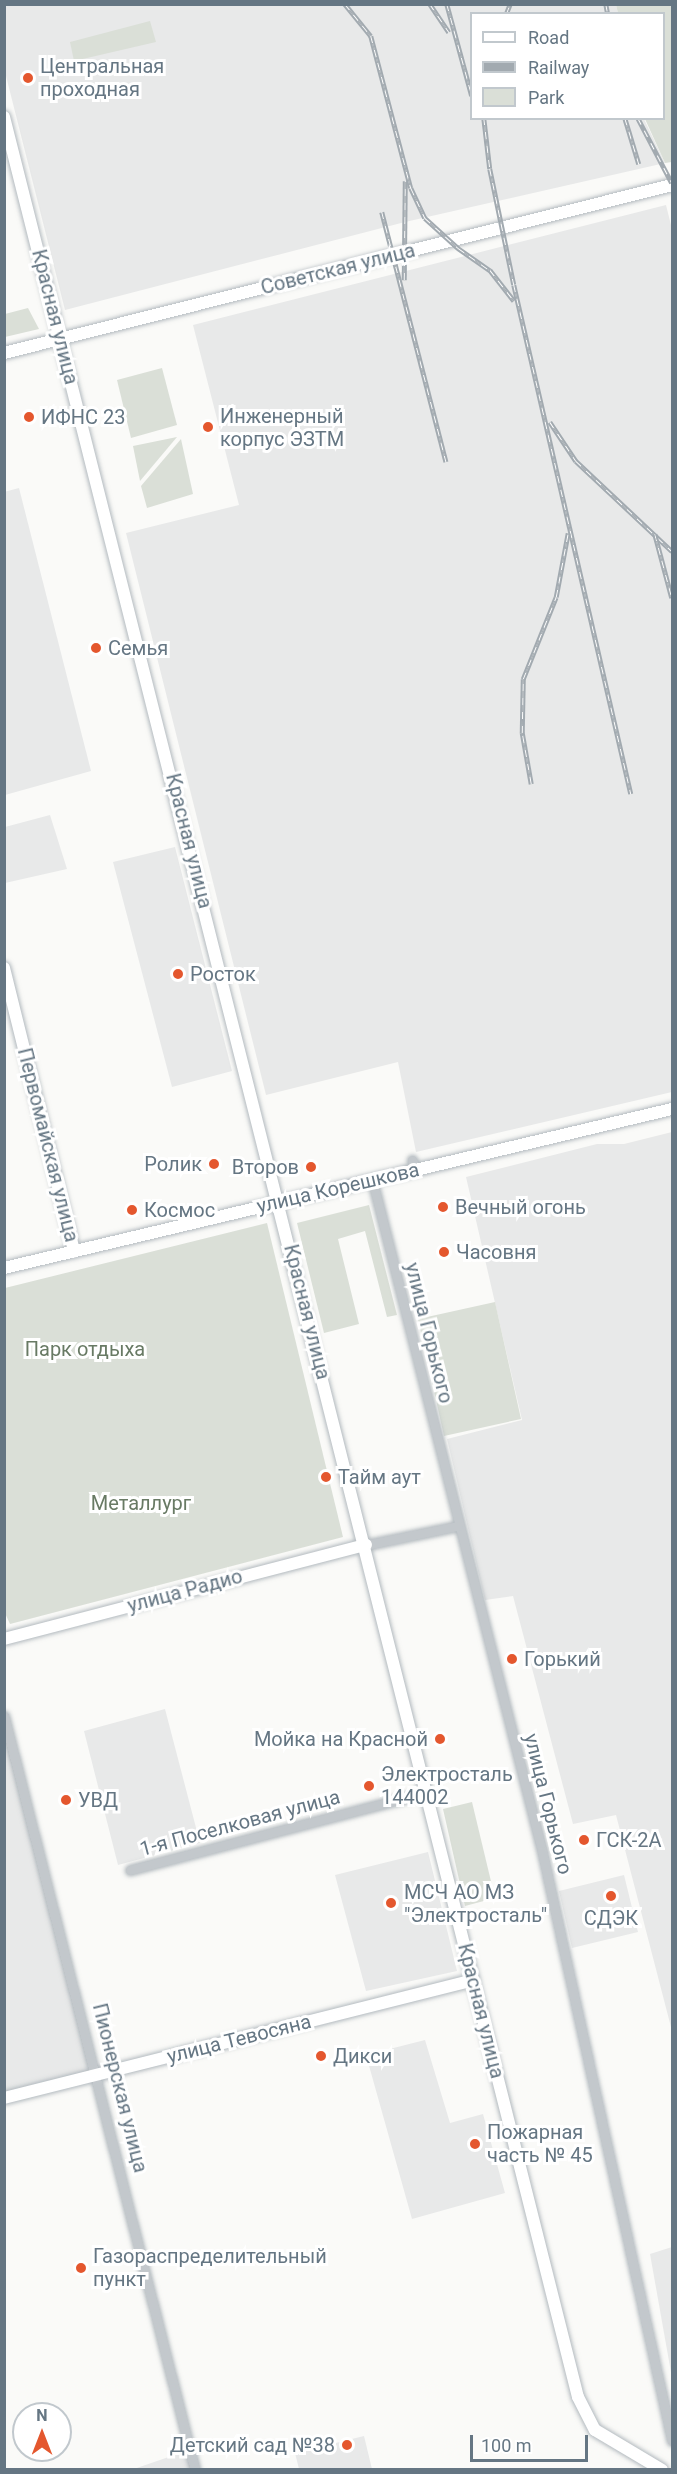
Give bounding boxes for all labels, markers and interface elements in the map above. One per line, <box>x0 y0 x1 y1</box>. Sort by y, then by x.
legend <box>470 12 665 120</box>
text: Road <box>528 27 569 48</box>
place label: Центральная проходная <box>40 54 164 101</box>
text: Railway <box>528 57 589 78</box>
marker: Центральная проходная <box>21 71 35 85</box>
text: Park <box>528 87 564 108</box>
street label: Советская улица <box>258 238 418 300</box>
street label: Красная улица <box>27 247 83 387</box>
place label: Инженерный корпус ЭЗТМ <box>220 404 344 451</box>
place label: ИФНС 23 <box>41 405 125 429</box>
marker: ИФНС 23 <box>22 410 36 424</box>
marker: Инженерный корпус ЭЗТМ <box>201 420 215 434</box>
place label: Семья <box>108 636 168 660</box>
marker: Семья <box>89 641 103 655</box>
street label: Красная улица <box>161 771 217 911</box>
place label: Росток <box>190 962 256 986</box>
marker: Росток <box>171 967 185 981</box>
street label: Первомайская улица <box>12 1045 84 1245</box>
place label: Ролик <box>144 1152 202 1176</box>
place label: Второв <box>232 1155 299 1179</box>
marker: Ролик <box>207 1157 221 1171</box>
street label: улица Корешкова <box>254 1158 422 1218</box>
marker: Второв <box>304 1160 318 1174</box>
place label: Вечный огонь <box>455 1195 586 1219</box>
place label: Космос <box>144 1198 215 1222</box>
marker: Вечный огонь <box>436 1200 450 1214</box>
marker: Космос <box>125 1203 139 1217</box>
place label: Часовня <box>456 1240 536 1264</box>
street label: Красная улица <box>279 1242 335 1382</box>
marker: Часовня <box>437 1245 451 1259</box>
street label: улица Горького <box>400 1260 458 1406</box>
park label: Парк отдыха <box>25 1337 145 1361</box>
place label: Тайм аут <box>338 1465 421 1489</box>
marker: Тайм аут <box>319 1470 333 1484</box>
park label: Металлург <box>91 1491 191 1515</box>
street label: улица Радио <box>125 1564 245 1618</box>
place label: Горький <box>524 1647 601 1671</box>
marker: Горький <box>505 1652 519 1666</box>
place label: Мойка на Красной <box>254 1727 428 1751</box>
street label: улица Горького <box>519 1731 577 1877</box>
marker: Мойка на Красной <box>433 1732 447 1746</box>
place label: Электросталь 144002 <box>381 1762 513 1809</box>
marker: Электросталь 144002 <box>362 1779 376 1793</box>
street label: 1-я Поселковая улица <box>137 1785 343 1861</box>
place label: УВД <box>78 1788 118 1812</box>
marker: УВД <box>59 1793 73 1807</box>
place label: ГСК-2А <box>596 1828 662 1852</box>
marker: ГСК-2А <box>577 1833 591 1847</box>
place label: МСЧ АО МЗ "Электросталь" <box>404 1880 547 1927</box>
marker: СДЭК <box>604 1889 618 1903</box>
marker: МСЧ АО МЗ "Электросталь" <box>382 1894 400 1912</box>
place label: СДЭК <box>584 1906 638 1930</box>
street label: Красная улица <box>453 1941 509 2081</box>
street label: Пионерская улица <box>87 2001 153 2175</box>
street label: улица Тевосяна <box>164 2009 314 2069</box>
place label: Дикси <box>333 2044 392 2068</box>
marker: Дикси <box>314 2049 328 2063</box>
place label: Пожарная часть № 45 <box>487 2120 593 2167</box>
marker: Пожарная часть № 45 <box>468 2137 482 2151</box>
place label: Газораспределительный пункт <box>93 2244 327 2291</box>
marker: Газораспределительный пункт <box>74 2261 88 2275</box>
north arrow <box>12 2402 72 2462</box>
text: N <box>36 2406 48 2425</box>
scale bar <box>473 2423 592 2461</box>
place label: Детский сад №38 <box>170 2433 335 2457</box>
text: 100 m <box>481 2435 532 2456</box>
marker: Детский сад №38 <box>340 2438 354 2452</box>

